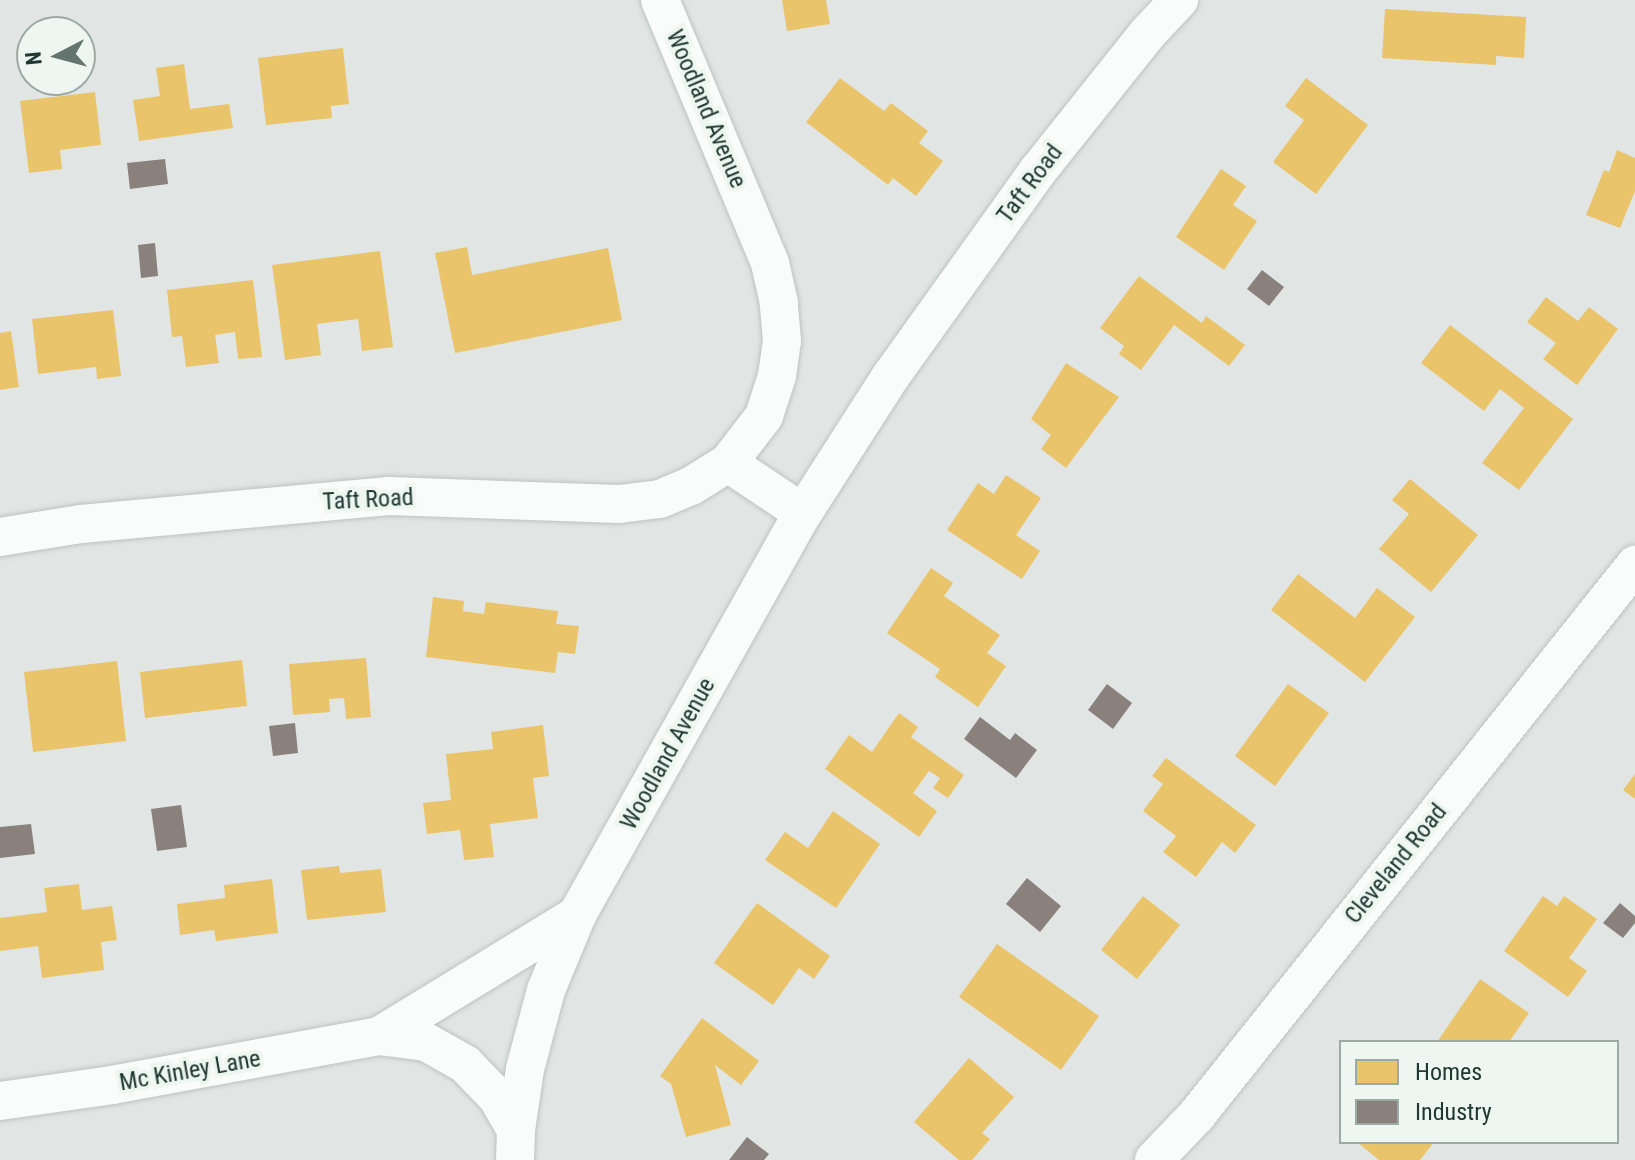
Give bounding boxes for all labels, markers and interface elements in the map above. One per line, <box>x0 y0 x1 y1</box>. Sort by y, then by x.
north arrow <box>16 16 96 96</box>
street label: Woodland Avenue <box>660 26 752 192</box>
text: N <box>20 50 47 66</box>
street label: Taft Road <box>991 139 1069 229</box>
street label: Taft Road <box>322 483 414 517</box>
street label: Woodland Avenue <box>614 673 722 835</box>
street label: Cleveland Road <box>1339 798 1453 930</box>
legend <box>1339 1040 1619 1144</box>
street label: Mc Kinley Lane <box>117 1044 263 1098</box>
text: Homes <box>1415 1058 1482 1086</box>
text: Industry <box>1415 1098 1492 1126</box>

